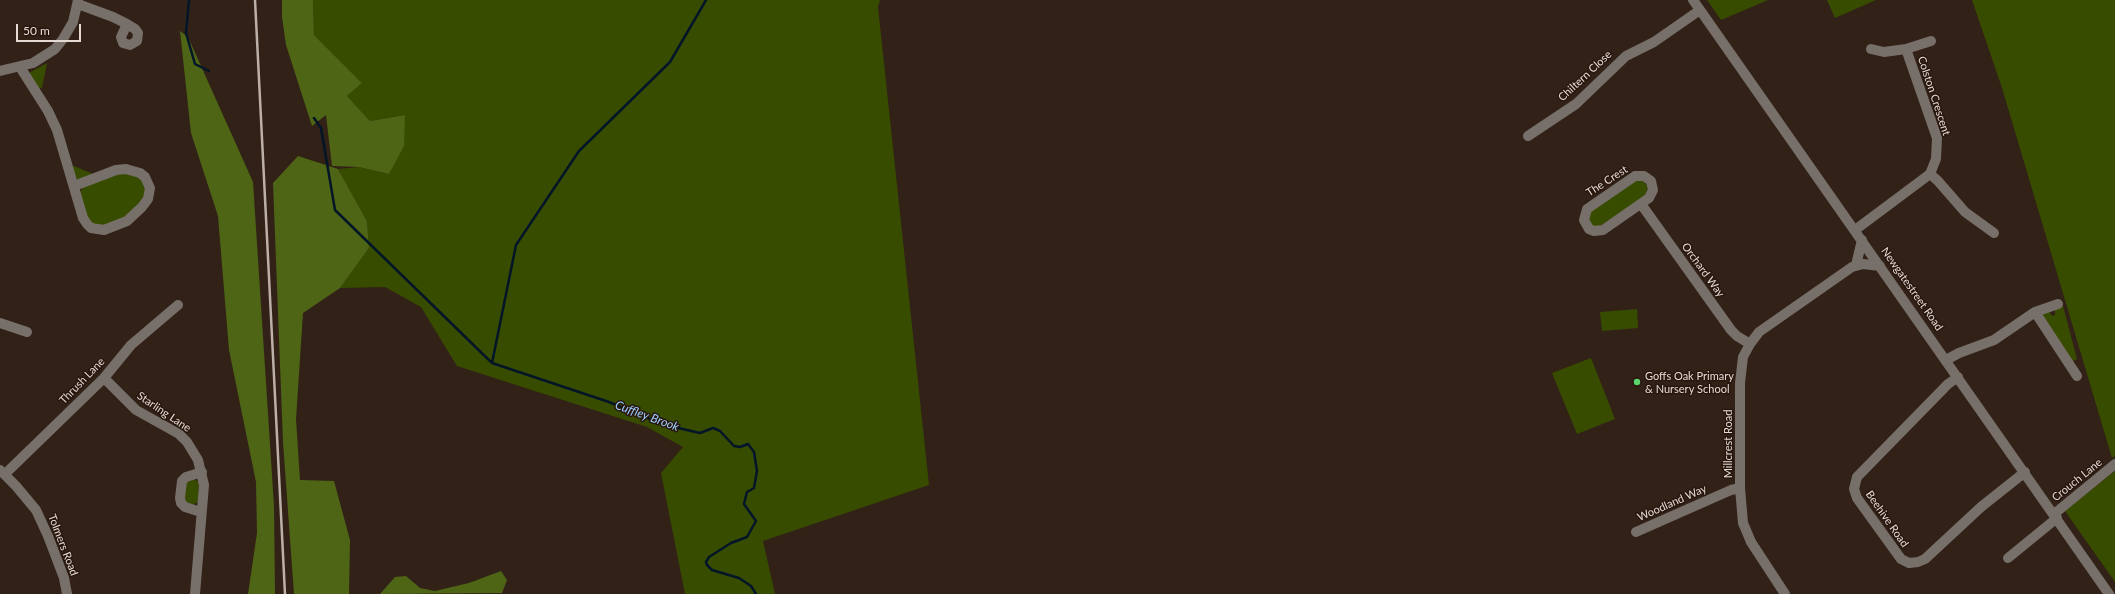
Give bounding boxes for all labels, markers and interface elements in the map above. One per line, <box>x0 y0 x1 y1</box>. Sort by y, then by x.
scale bar <box>18 16 83 42</box>
text: 50 m <box>23 23 50 38</box>
street label: Chiltern Close <box>1556 48 1614 104</box>
street label: Colston Crescent <box>1915 55 1953 137</box>
street label: The Crest <box>1584 163 1630 199</box>
street label: Orchard Way <box>1679 240 1727 300</box>
street label: Newgatestreet Road <box>1878 245 1946 333</box>
street label: Thrush Lane <box>57 355 107 407</box>
place label: Goffs Oak Primary & Nursery School <box>1645 369 1734 395</box>
marker: Goffs Oak Primary & Nursery School <box>1632 377 1642 387</box>
street label: Starling Lane <box>135 389 193 435</box>
water label: Cuffley Brook <box>613 398 681 434</box>
street label: Millcrest Road <box>1721 410 1735 478</box>
street label: Crouch Lane <box>2049 456 2105 504</box>
street label: Woodland Way <box>1635 482 1709 524</box>
street label: Beehive Road <box>1863 488 1911 550</box>
street label: Tolmers Road <box>45 512 81 578</box>

